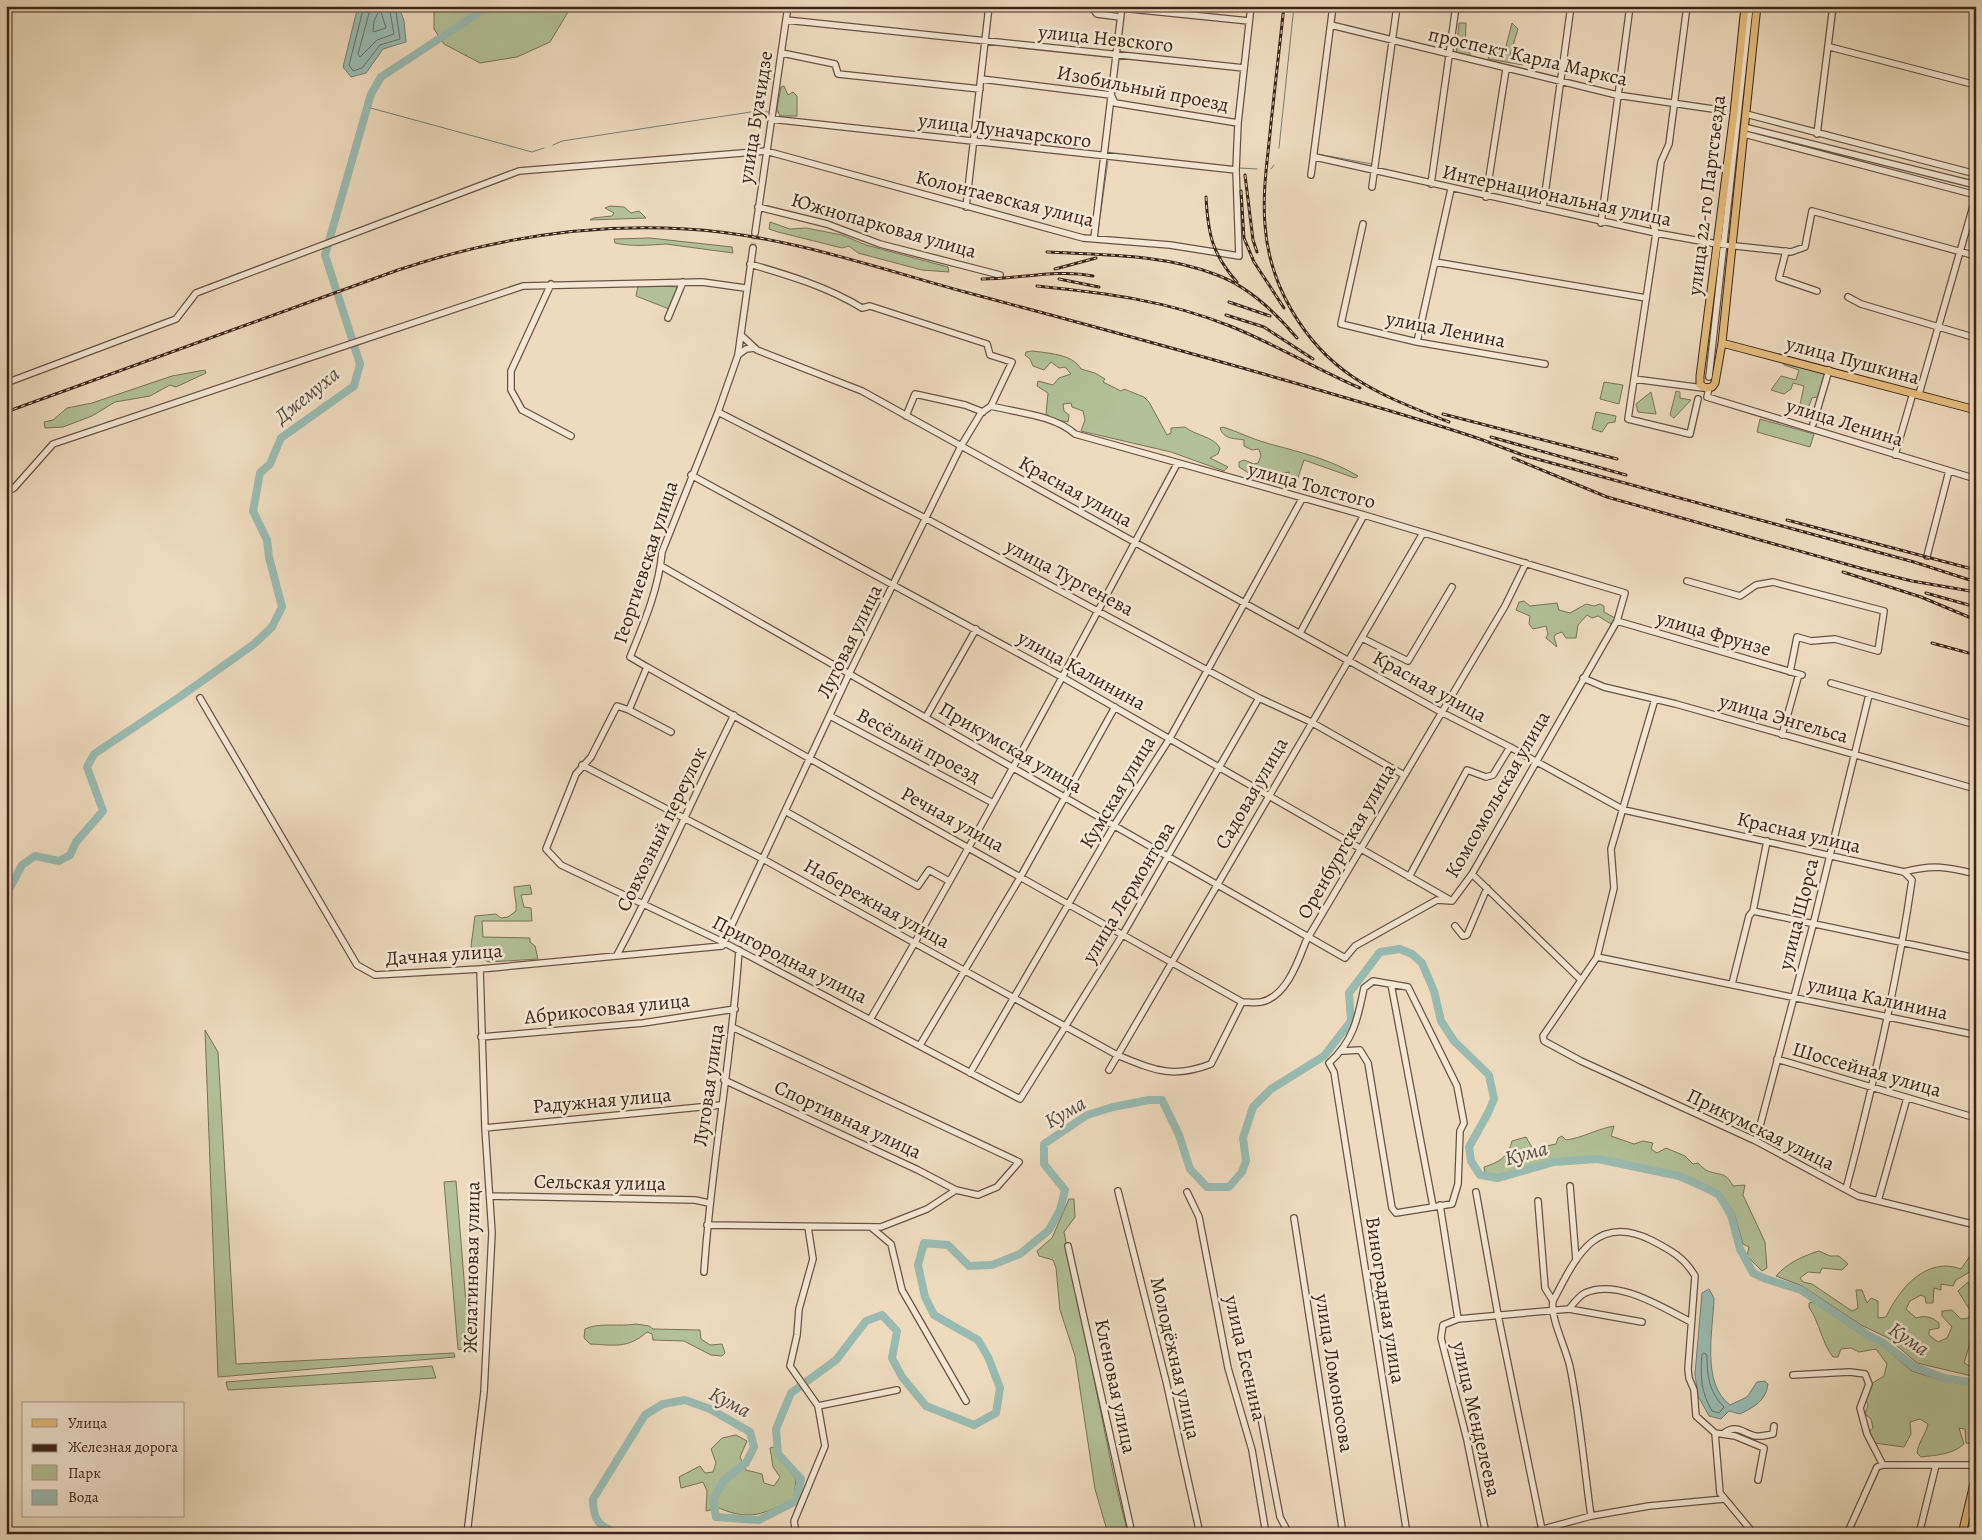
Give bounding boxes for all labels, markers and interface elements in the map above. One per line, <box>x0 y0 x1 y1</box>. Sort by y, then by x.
street label: улица Невского <box>1036 18 1175 59</box>
street label: проспект Карла Маркса <box>1426 20 1631 93</box>
street label: улица Буачидзе <box>732 49 779 186</box>
street label: Изобильный проезд <box>1055 59 1231 118</box>
street label: улица 22-го Партсъезда <box>1681 93 1732 298</box>
street label: улица Луначарского <box>916 106 1093 154</box>
street label: Интернациональная улица <box>1440 158 1675 233</box>
street label: Колонтаевская улица <box>913 163 1098 234</box>
street label: Южнопарковая улица <box>788 186 980 265</box>
street label: улица Ленина <box>1383 305 1509 354</box>
street label: улица Пушкина <box>1782 329 1923 391</box>
water label: Джемуха <box>267 360 346 431</box>
street label: улица Ленина <box>1782 392 1907 453</box>
street label: Красная улица <box>1014 449 1138 534</box>
street label: улица Толстого <box>1244 455 1379 515</box>
street label: Георгиевская улица <box>606 477 685 647</box>
street label: улица Тургенева <box>1000 532 1139 623</box>
street label: Луговая улица <box>810 579 889 703</box>
street label: улица Фрунзе <box>1653 604 1774 663</box>
street label: улица Калинина <box>1012 624 1151 717</box>
street label: Красная улица <box>1368 644 1492 729</box>
street label: улица Энгельса <box>1715 687 1852 750</box>
street label: Прикумская улица <box>934 695 1088 800</box>
street label: Весёлый проезд <box>852 701 986 790</box>
street label: Комсомольская улица <box>1439 705 1557 883</box>
street label: Кумская улица <box>1073 730 1162 854</box>
street label: Садовая улица <box>1208 732 1295 854</box>
street label: Совхозный переулок <box>610 742 713 916</box>
street label: Оренбургская улица <box>1291 758 1402 924</box>
street label: Речная улица <box>896 780 1010 859</box>
street label: Красная улица <box>1734 805 1864 860</box>
street label: улица Лермонтова <box>1075 816 1182 969</box>
street label: Набережная улица <box>799 852 955 955</box>
street label: улица Щорса <box>1771 855 1826 974</box>
street label: Пригородная улица <box>708 909 873 1011</box>
street label: Дачная улица <box>385 937 504 972</box>
street label: улица Калинина <box>1804 970 1951 1027</box>
street label: Абрикосовая улица <box>522 986 692 1031</box>
street label: Луговая улица <box>687 1021 731 1148</box>
street label: Шоссейная улица <box>1789 1035 1945 1104</box>
street label: Спортивная улица <box>770 1073 927 1166</box>
street label: Радужная улица <box>531 1081 673 1120</box>
street label: Прикумская улица <box>1682 1082 1840 1177</box>
water label: Кума <box>1039 1089 1091 1135</box>
water label: Кума <box>1501 1134 1551 1172</box>
street label: Сельская улица <box>534 1168 667 1197</box>
street label: Желатиновая улица <box>457 1180 487 1353</box>
street label: Виноградная улица <box>1359 1215 1412 1386</box>
street label: Молодёжная улица <box>1144 1274 1207 1443</box>
street label: улица Ломоносова <box>1308 1291 1360 1455</box>
street label: улица Есенина <box>1218 1292 1273 1424</box>
water label: Кума <box>1883 1315 1935 1363</box>
street label: Кленовая улица <box>1088 1316 1143 1457</box>
street label: улица Менделеева <box>1445 1338 1508 1500</box>
water label: Кума <box>704 1380 756 1424</box>
legend <box>22 1402 185 1518</box>
text: Улица <box>68 1413 107 1433</box>
text: Железная дорога <box>68 1437 178 1457</box>
text: Парк <box>68 1463 101 1483</box>
text: Вода <box>68 1487 99 1507</box>

